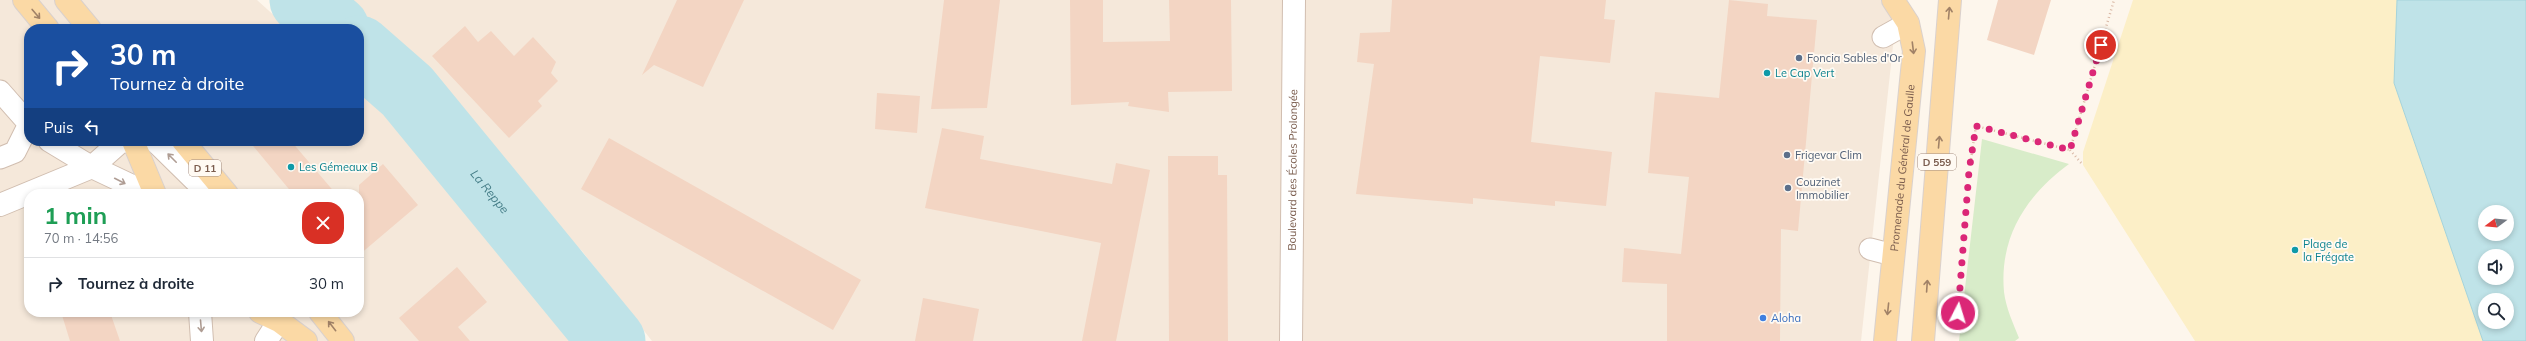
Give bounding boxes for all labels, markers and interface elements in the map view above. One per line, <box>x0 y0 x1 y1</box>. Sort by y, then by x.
one-way arrow <box>1946 7 1953 20</box>
one-way arrow <box>31 9 40 20</box>
pin <box>2084 28 2118 62</box>
icon: arrive <box>2090 34 2112 56</box>
text: 30 m <box>110 37 176 72</box>
icon: right <box>44 40 96 92</box>
one-way arrow <box>1909 41 1917 54</box>
place label: Foncia Sables d'Or <box>1807 51 1902 65</box>
marker: Foncia Sables d'Or <box>1794 53 1804 63</box>
place label: Le Cap Vert <box>1775 66 1835 80</box>
marker: Le Cap Vert <box>1762 68 1772 78</box>
text: Tournez à droite <box>110 72 244 95</box>
street label: Promenade du Général de Gaulle <box>1887 84 1918 252</box>
street label: Boulevard des Écoles Prolongée <box>1285 89 1300 251</box>
icon: left <box>81 116 103 138</box>
text: Puis <box>44 118 73 137</box>
one-way arrow <box>1935 136 1942 149</box>
place label: Frigevar Clim <box>1795 148 1862 162</box>
marker: Frigevar Clim <box>1782 150 1792 160</box>
one-way arrow <box>167 153 177 163</box>
road number: D 559 <box>1918 154 1956 170</box>
road number: D 11 <box>189 160 221 176</box>
place label: Les Gémeaux B <box>299 160 378 174</box>
marker: Les Gémeaux B <box>286 162 296 172</box>
water label: La Reppe <box>468 166 513 217</box>
place label: Couzinet Immobilier <box>1796 175 1849 202</box>
one-way arrow <box>114 178 126 186</box>
marker: Couzinet Immobilier <box>1783 183 1793 193</box>
text: 1 min <box>44 200 107 230</box>
button: close <box>302 202 344 244</box>
north arrow <box>2478 205 2514 241</box>
map controls <box>2478 205 2514 329</box>
text: 70 m · 14:56 <box>44 230 118 246</box>
place label: Plage de la Frégate <box>2303 237 2354 264</box>
marker: Plage de la Frégate <box>2290 245 2300 255</box>
button: sound <box>2478 249 2514 285</box>
icon: right <box>44 273 66 295</box>
text: Tournez à droite <box>78 274 194 293</box>
text: 30 m <box>309 274 344 293</box>
one-way arrow <box>1924 280 1931 293</box>
position arrow <box>1937 292 1979 334</box>
button: search <box>2478 293 2514 329</box>
one-way arrow <box>1884 302 1892 315</box>
place label: Aloha <box>1771 311 1801 325</box>
marker: Aloha <box>1758 313 1768 323</box>
one-way arrow <box>198 320 205 333</box>
one-way arrow <box>327 321 336 332</box>

